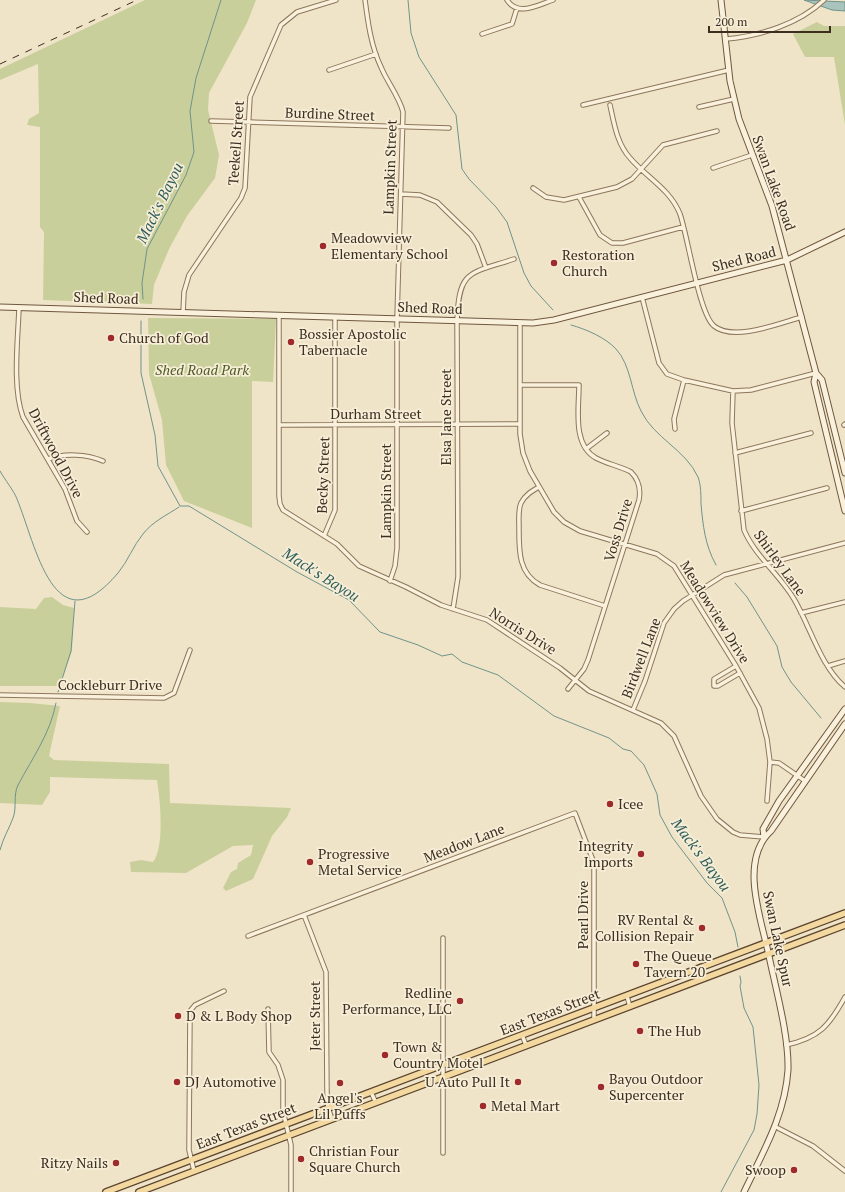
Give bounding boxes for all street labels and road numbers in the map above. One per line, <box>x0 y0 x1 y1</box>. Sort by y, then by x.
street label: Teekell Street <box>223 99 248 186</box>
street label: Burdine Street <box>285 102 376 125</box>
street label: Lampkin Street <box>378 118 401 215</box>
street label: Swan Lake Road <box>748 133 801 233</box>
street label: Shed Road <box>710 241 778 276</box>
street label: Shed Road <box>73 287 139 308</box>
street label: Shed Road <box>397 297 463 318</box>
street label: Elsa Jane Street <box>436 368 455 465</box>
street label: Driftwood Drive <box>25 404 88 501</box>
street label: Durham Street <box>330 404 423 423</box>
street label: Becky Street <box>312 435 333 514</box>
street label: Lampkin Street <box>376 443 395 539</box>
street label: Voss Drive <box>599 496 636 564</box>
street label: Shirley Lane <box>750 526 811 599</box>
street label: Meadowview Drive <box>676 557 755 667</box>
street label: Norris Drive <box>486 602 560 659</box>
street label: Birdwell Lane <box>616 615 665 701</box>
street label: Cockleburr Drive <box>58 675 162 694</box>
street label: Meadow Lane <box>421 818 507 867</box>
street label: Pearl Drive <box>573 881 592 949</box>
street label: Swan Lake Spur <box>759 889 798 989</box>
street label: Jeter Street <box>305 980 324 1051</box>
street label: East Texas Street <box>497 983 603 1039</box>
street label: East Texas Street <box>193 1097 299 1153</box>

